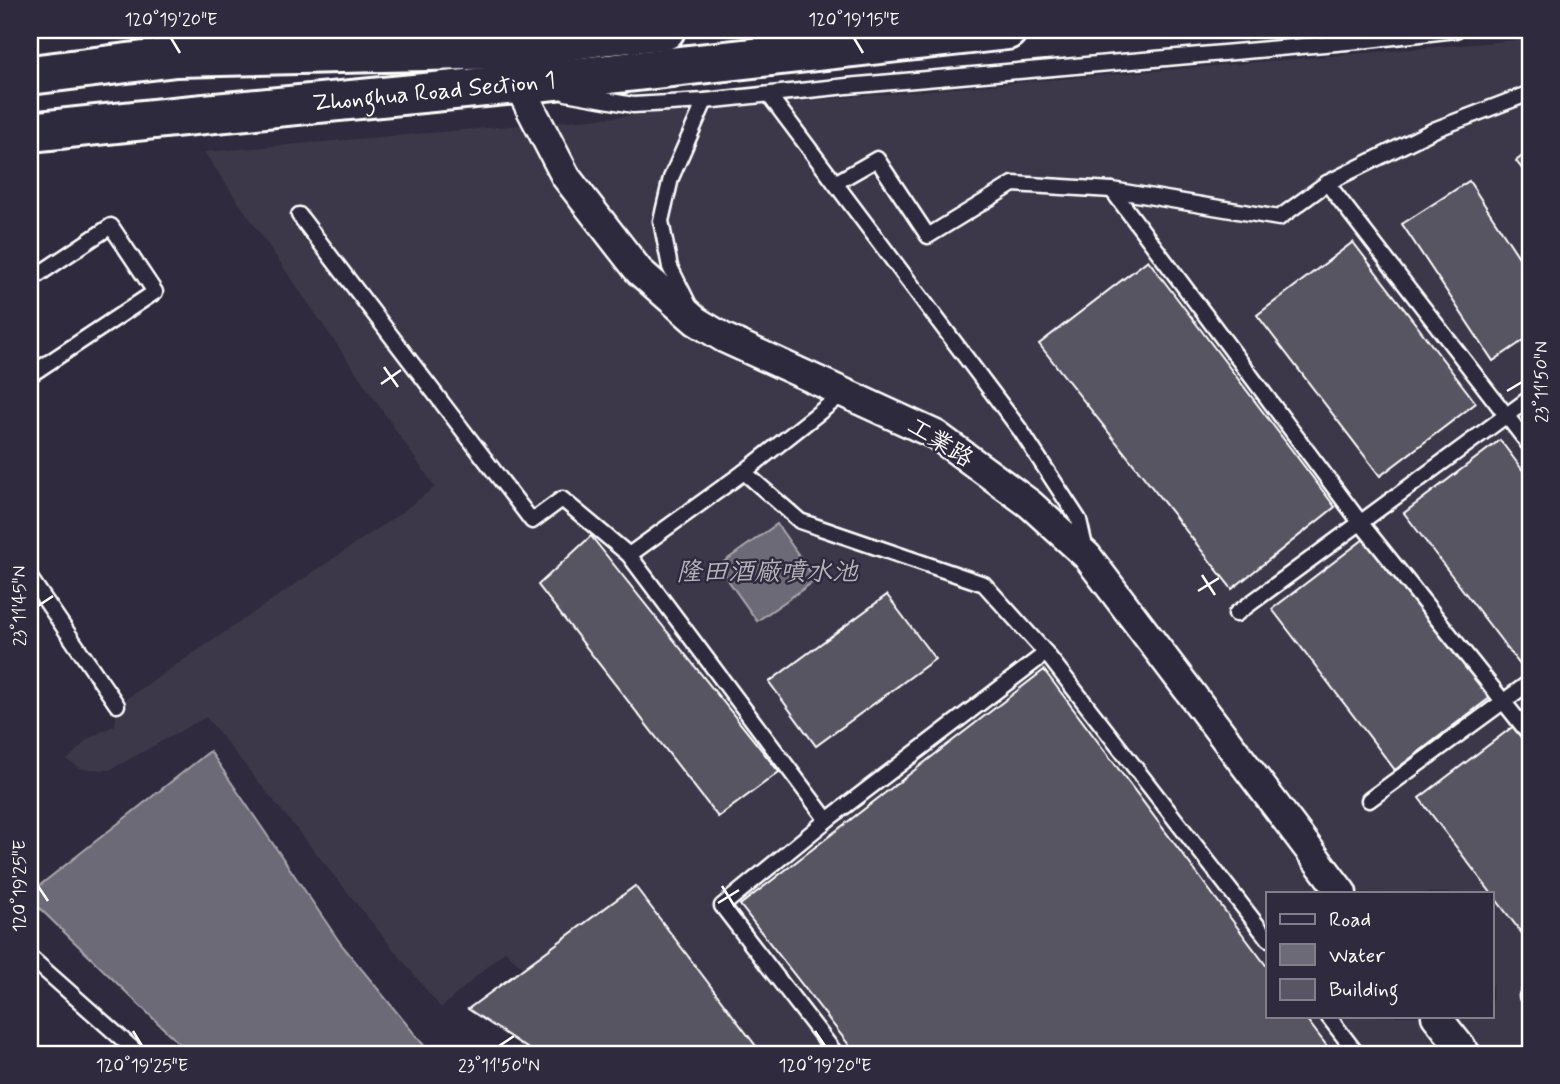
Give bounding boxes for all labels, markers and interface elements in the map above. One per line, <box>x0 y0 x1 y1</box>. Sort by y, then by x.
text: 120°19'20"E <box>124 8 218 32</box>
text: 120°19'15"E <box>808 8 900 32</box>
street label: Zhonghua Road Section 1 <box>311 64 557 119</box>
text: 23°11'50"N <box>1530 341 1554 423</box>
street label: 工業路 <box>901 411 979 475</box>
water label: 隆田酒廠噴水池 <box>676 556 859 590</box>
text: 23°11'45"N <box>8 566 32 646</box>
text: 120°19'25"E <box>8 840 32 932</box>
legend <box>1266 892 1494 1018</box>
text: Road <box>1329 906 1371 934</box>
text: Water <box>1329 942 1385 970</box>
text: Building <box>1329 976 1399 1006</box>
text: 120°19'25"E <box>96 1054 188 1078</box>
text: 23°11'50"N <box>458 1054 540 1078</box>
text: 120°19'20"E <box>778 1054 872 1078</box>

